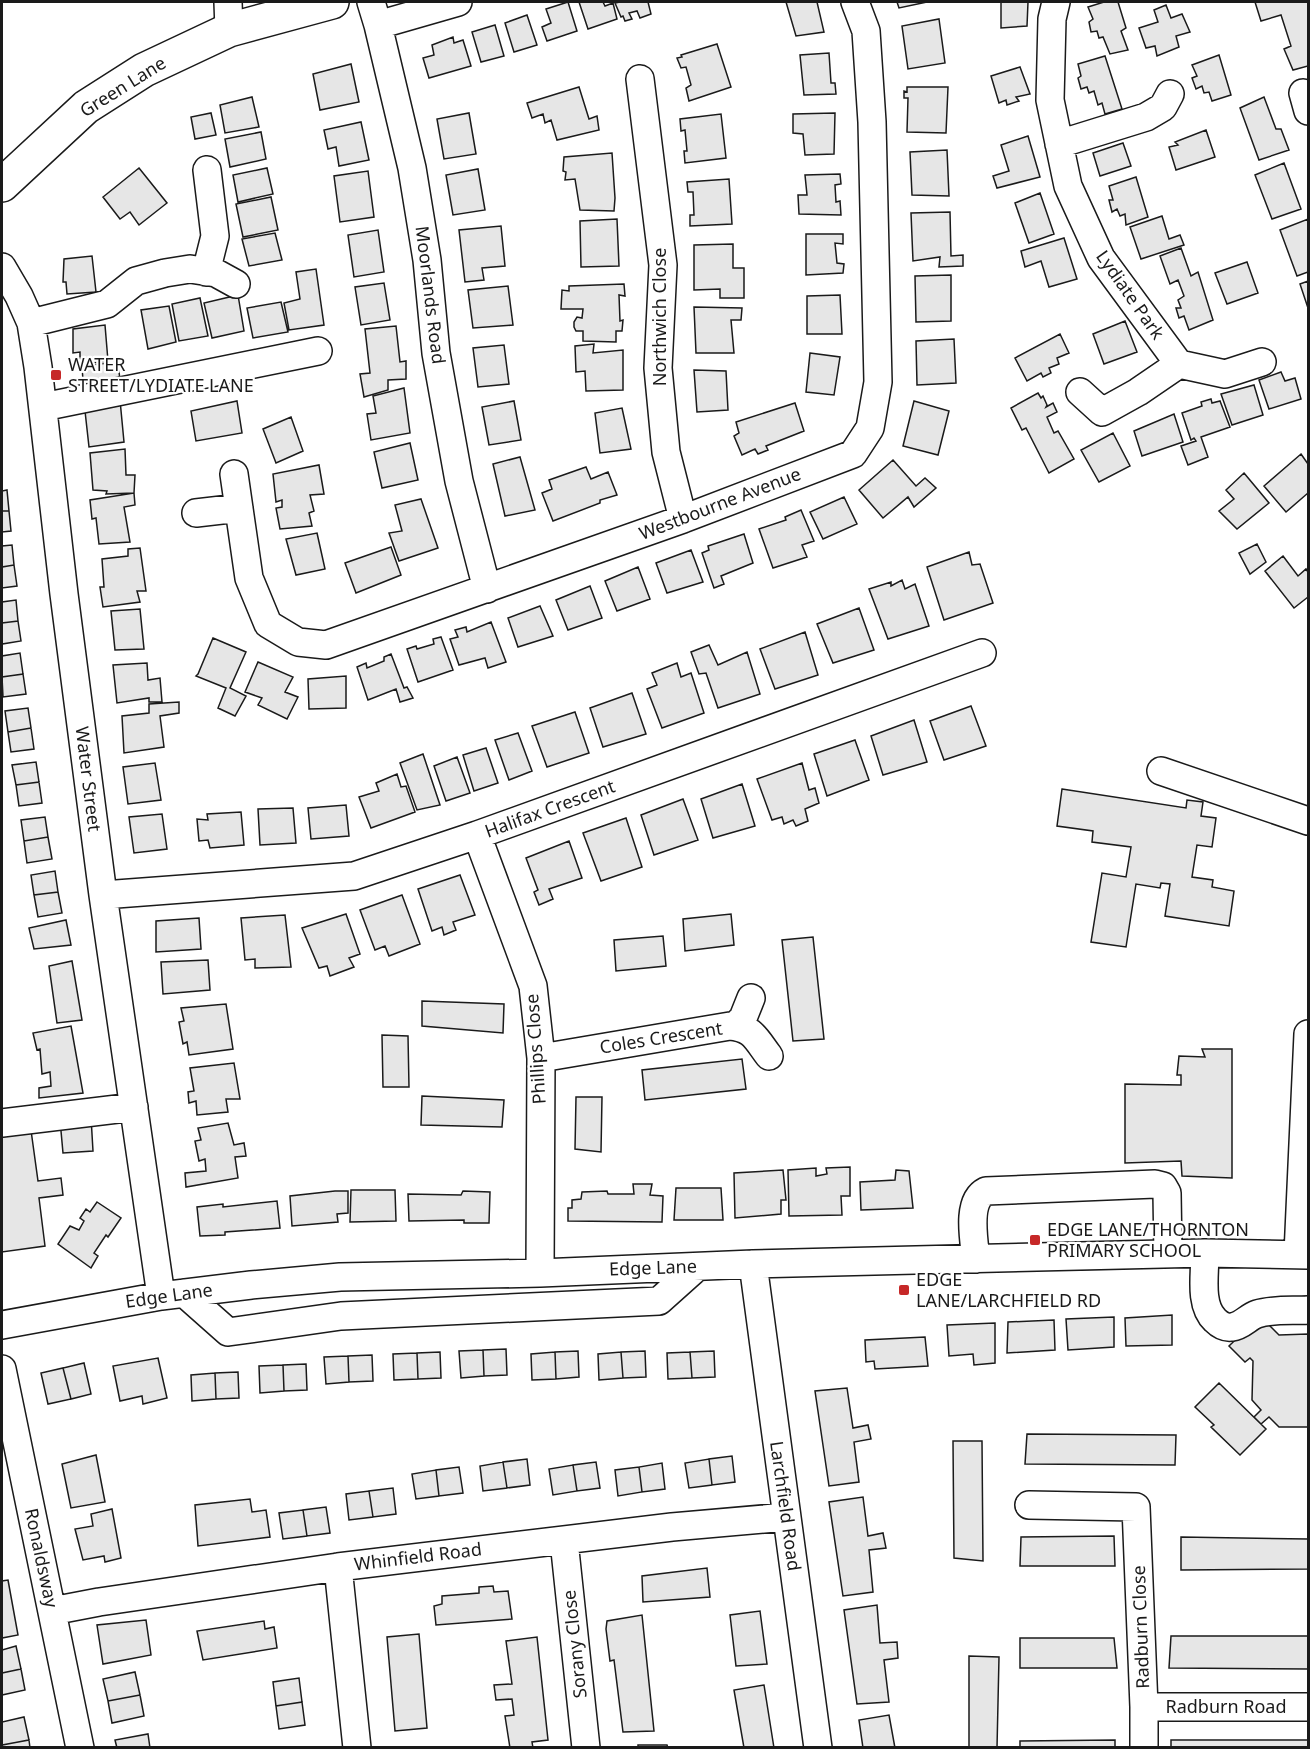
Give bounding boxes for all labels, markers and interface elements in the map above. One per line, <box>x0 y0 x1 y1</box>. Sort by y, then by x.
street label: Green Lane <box>75 50 170 122</box>
street label: Moorlands Road <box>411 224 451 365</box>
street label: Lydiate Park <box>1091 245 1171 344</box>
street label: Northwich Close <box>647 248 671 386</box>
place label: WATER STREET/LYDIATE LANE <box>68 352 254 397</box>
marker: WATER STREET/LYDIATE LANE <box>49 368 63 382</box>
street label: Westbourne Avenue <box>635 461 804 545</box>
street label: Water Street <box>71 725 107 833</box>
street label: Halifax Crescent <box>481 773 619 843</box>
street label: Phillips Close <box>519 993 551 1105</box>
street label: Coles Crescent <box>598 1015 724 1059</box>
place label: EDGE LANE/THORNTON PRIMARY SCHOOL <box>1047 1217 1249 1262</box>
marker: EDGE LANE/THORNTON PRIMARY SCHOOL <box>1028 1233 1042 1247</box>
street label: Edge Lane <box>609 1253 697 1281</box>
place label: EDGE LANE/LARCHFIELD RD <box>916 1267 1101 1312</box>
street label: Edge Lane <box>124 1277 214 1313</box>
marker: EDGE LANE/LARCHFIELD RD <box>897 1283 911 1297</box>
street label: Larchfield Road <box>765 1439 807 1572</box>
street label: Ronaldsway <box>20 1506 64 1611</box>
street label: Whinfield Road <box>353 1536 483 1576</box>
street label: Radburn Close <box>1126 1565 1154 1689</box>
street label: Sorany Close <box>556 1589 592 1699</box>
street label: Radburn Road <box>1165 1694 1287 1718</box>

